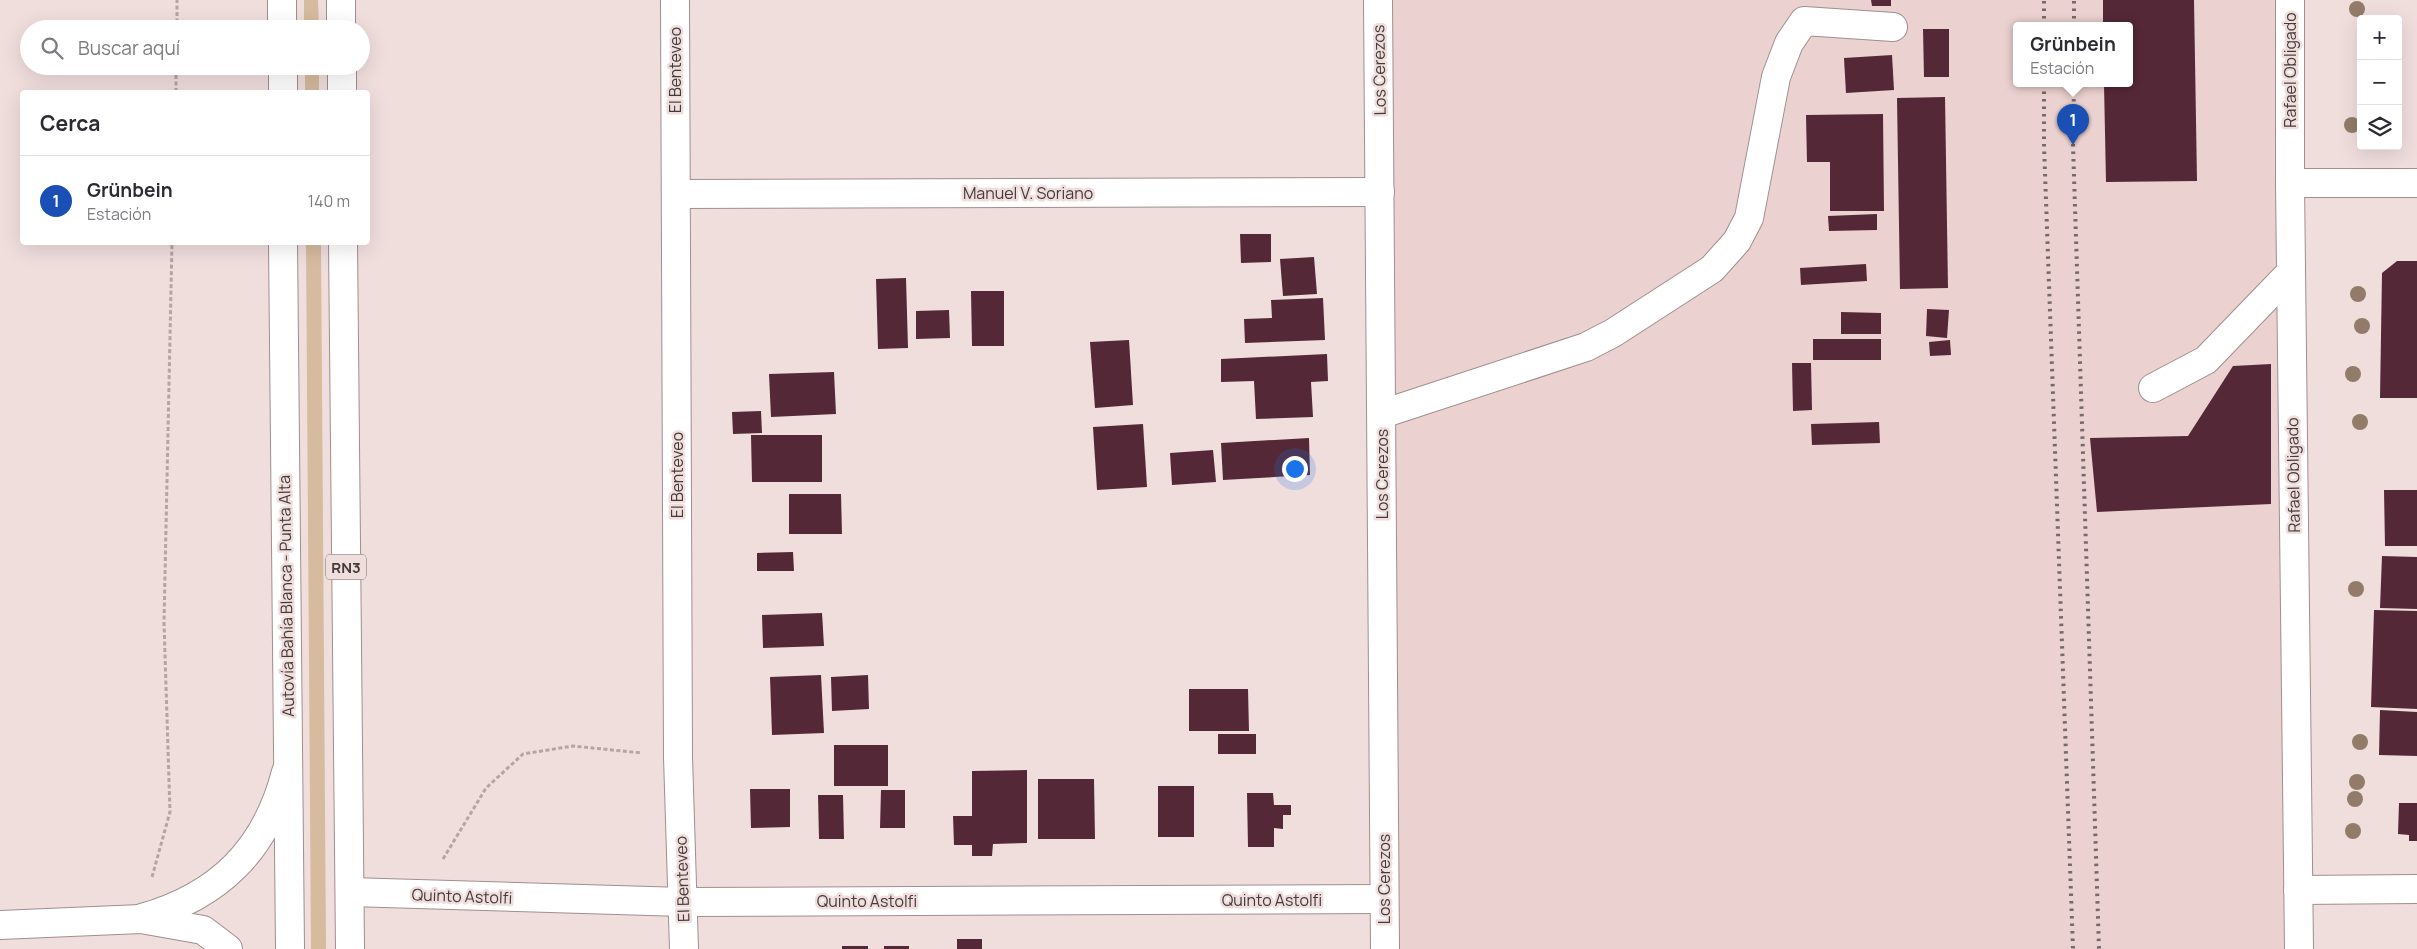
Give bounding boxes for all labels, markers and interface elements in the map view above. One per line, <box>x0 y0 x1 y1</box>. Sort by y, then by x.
street label: Rafael Obligado <box>2279 12 2301 128</box>
map controls <box>2357 15 2402 150</box>
button: + <box>2357 15 2402 60</box>
search box <box>20 20 370 75</box>
popup <box>2013 22 2133 87</box>
street label: Los Cerezos <box>1367 25 1391 115</box>
street label: El Benteveo <box>664 27 686 113</box>
text: Grünbein <box>2030 31 2116 57</box>
icon: search <box>38 34 66 62</box>
text: Buscar aquí <box>78 35 180 61</box>
text: Estación <box>2030 57 2094 79</box>
button: − <box>2357 60 2402 105</box>
pin: 1 <box>2057 104 2089 145</box>
button: layers <box>2357 105 2402 150</box>
text: Cerca <box>40 109 100 137</box>
text: Grünbein <box>87 177 173 203</box>
street label: Manuel V. Soriano <box>963 182 1093 204</box>
text: 1 <box>52 190 60 212</box>
text: 140 m <box>308 190 350 212</box>
text: Estación <box>87 203 151 225</box>
street label: Rafael Obligado <box>2281 417 2305 533</box>
street label: Los Cerezos <box>1371 429 1393 519</box>
street label: El Benteveo <box>666 432 688 518</box>
your location <box>1282 456 1308 482</box>
street label: Autovía Bahía Blanca - Punta Alta <box>273 475 299 717</box>
road number: RN3 <box>326 554 366 580</box>
street label: Los Cerezos <box>1373 834 1395 924</box>
street label: El Benteveo <box>670 836 694 922</box>
street label: Quinto Astolfi <box>411 883 513 909</box>
street label: Quinto Astolfi <box>1222 889 1322 911</box>
street label: Quinto Astolfi <box>817 890 917 912</box>

